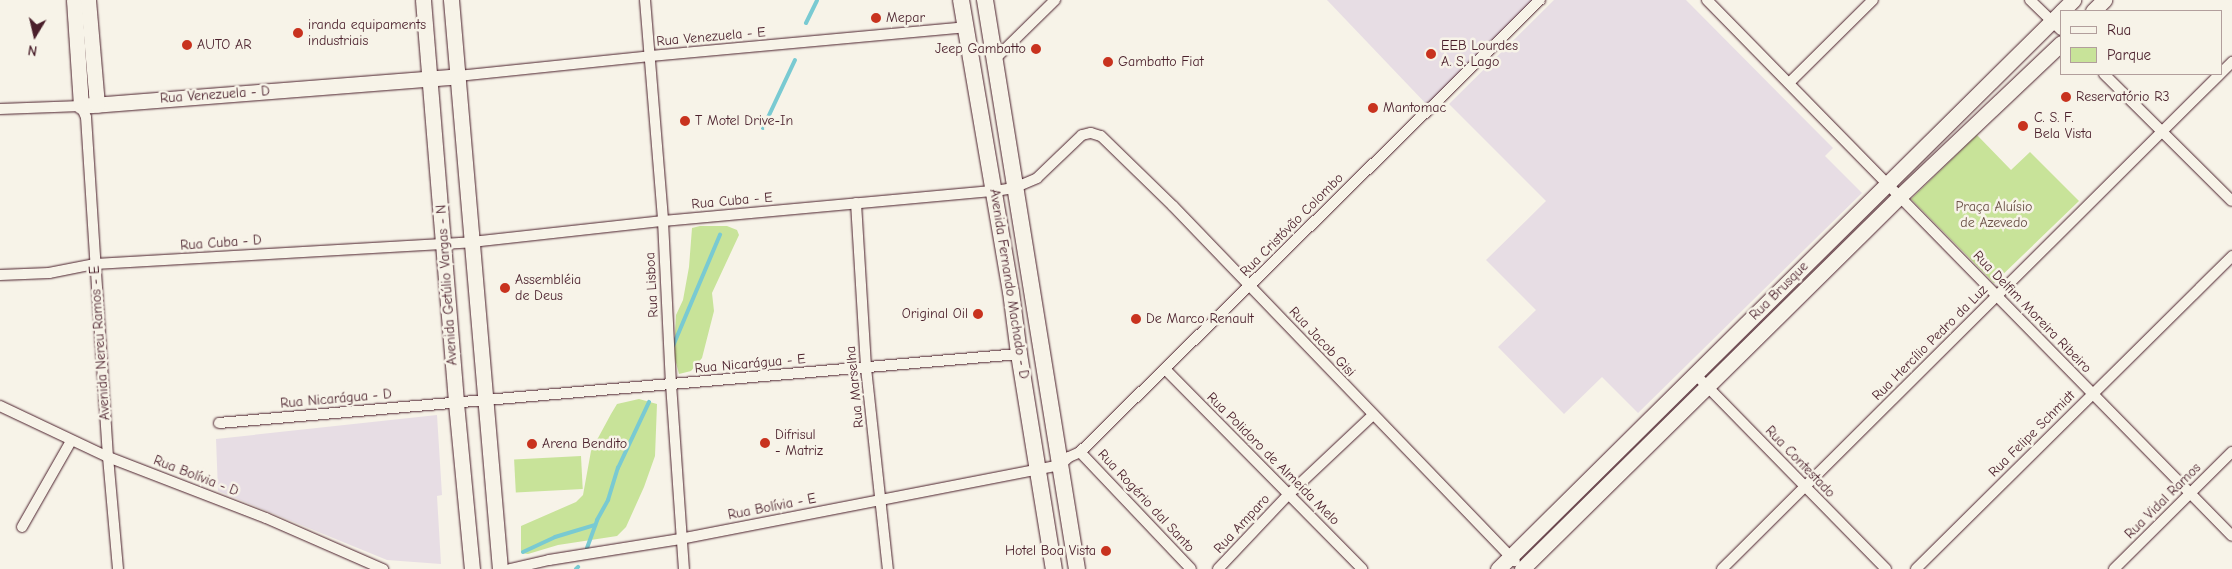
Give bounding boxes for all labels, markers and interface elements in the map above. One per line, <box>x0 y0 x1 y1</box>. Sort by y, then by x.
north arrow <box>10 10 60 60</box>
place label: Mepar <box>886 10 925 26</box>
legend <box>2060 10 2222 75</box>
marker: Mepar <box>870 12 882 24</box>
place label: iranda equipaments industriais <box>308 17 426 49</box>
text: Rua <box>2107 21 2131 39</box>
street label: Rua Venezuela - E <box>656 24 766 50</box>
marker: iranda equipaments industriais <box>292 27 304 39</box>
place label: AUTO AR <box>197 37 251 53</box>
place label: EEB Lourdes A. S. Lago <box>1441 38 1518 70</box>
marker: AUTO AR <box>181 39 193 51</box>
text: N <box>27 41 38 59</box>
place label: Jeep Gambatto <box>935 41 1026 57</box>
marker: Jeep Gambatto <box>1030 43 1042 55</box>
text: Parque <box>2107 46 2151 64</box>
marker: EEB Lourdes A. S. Lago <box>1425 48 1437 60</box>
place label: Gambatto Fiat <box>1118 54 1204 70</box>
marker: Gambatto Fiat <box>1102 56 1114 68</box>
street label: Rua Venezuela - D <box>159 83 271 107</box>
place label: Reservatório R3 <box>2076 89 2170 105</box>
marker: Reservatório R3 <box>2060 91 2072 103</box>
place label: Mantomac <box>1383 100 1446 116</box>
marker: Mantomac <box>1367 102 1379 114</box>
place label: C. S. F. Bela Vista <box>2034 110 2092 142</box>
place label: T Motel Drive-In <box>695 113 793 129</box>
marker: T Motel Drive-In <box>679 115 691 127</box>
marker: C. S. F. Bela Vista <box>2016 119 2030 133</box>
street label: Rua Cristóvão Colombo <box>1237 170 1347 280</box>
street label: Avenida Fernando Machado - D <box>986 188 1032 380</box>
street label: Rua Cuba - E <box>691 189 773 213</box>
park label: Praça Aluísio de Azevedo <box>1956 199 2032 232</box>
street label: Avenida Getúlio Vargas - N <box>433 204 461 366</box>
street label: Rua Cuba - D <box>180 232 262 254</box>
street label: Rua Delfim Moreira Ribeiro <box>1969 247 2095 377</box>
street label: Rua Lisboa <box>642 252 662 318</box>
street label: Rua Brusque <box>1746 258 1812 324</box>
street label: Avenida Nereu Ramos - E <box>86 265 114 421</box>
place label: Assembléia de Deus <box>515 272 581 304</box>
marker: Assembléia de Deus <box>499 282 511 294</box>
street label: Rua Hercílio Pedro da Luz <box>1869 282 1991 404</box>
street label: Rua Jacob Gisi <box>1285 304 1359 380</box>
place label: Original Oil <box>902 306 968 322</box>
marker: Original Oil <box>972 308 984 320</box>
place label: De Marco Renault <box>1146 311 1254 327</box>
marker: De Marco Renault <box>1130 313 1142 325</box>
street label: Rua Marselha <box>842 345 868 429</box>
street label: Rua Nicarágua - E <box>694 351 806 377</box>
street label: Rua Nicarágua - D <box>280 386 392 412</box>
street label: Rua Felipe Schmidt <box>1985 387 2079 481</box>
street label: Rua Polidoro de Almeida Melo <box>1203 389 1343 529</box>
street label: Rua Contestado <box>1762 423 1838 501</box>
place label: Difrisul - Matriz <box>775 427 823 460</box>
place label: Arena Bendito <box>542 436 627 452</box>
marker: Difrisul - Matriz <box>759 437 771 449</box>
marker: Arena Bendito <box>526 438 538 450</box>
street label: Rua Rogério dal Santo <box>1094 446 1198 556</box>
street label: Rua Bolívia - D <box>151 452 241 500</box>
street label: Rua Vidal Ramos <box>2122 460 2204 542</box>
street label: Rua Bolívia - E <box>727 490 817 524</box>
street label: Rua Amparo <box>1210 491 1274 557</box>
place label: Hotel Boa Vista <box>1005 543 1096 559</box>
marker: Hotel Boa Vista <box>1100 545 1112 557</box>

